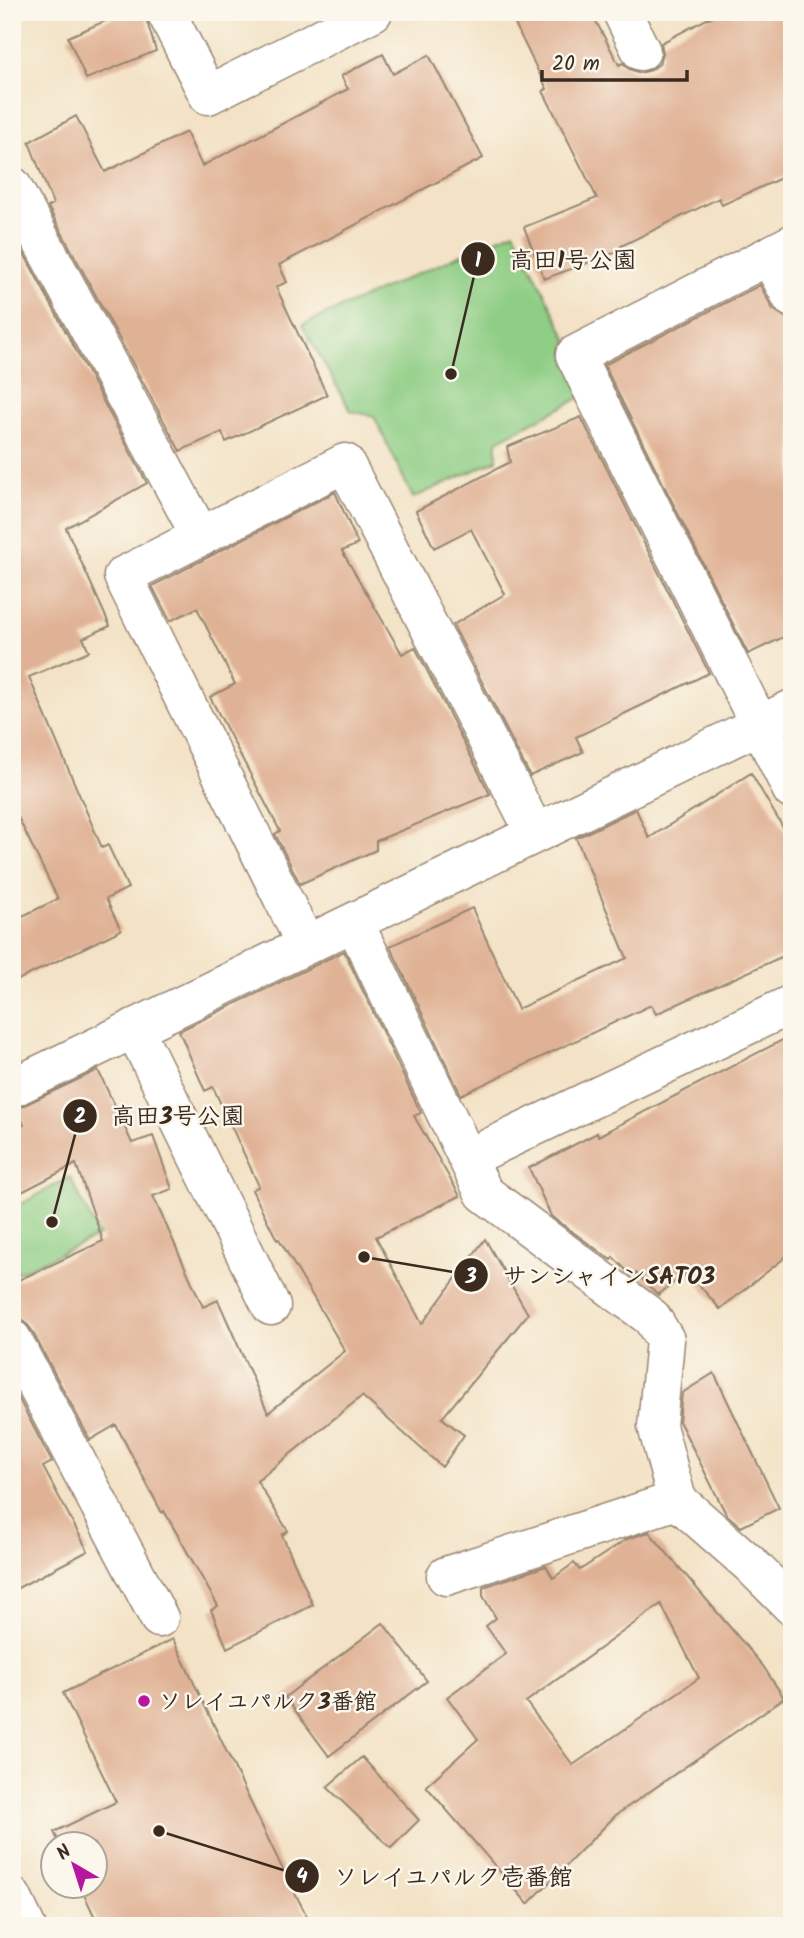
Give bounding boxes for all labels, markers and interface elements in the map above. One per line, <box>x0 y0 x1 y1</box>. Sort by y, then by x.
scale bar <box>542 38 687 82</box>
text: 20 m <box>552 48 600 81</box>
callout: 高田1号公園 <box>460 237 651 282</box>
text: 高田1号公園 <box>509 242 637 281</box>
text: 1 <box>475 245 482 278</box>
callout: 高田3号公園 <box>63 1093 259 1138</box>
text: 高田3号公園 <box>111 1098 245 1137</box>
text: 2 <box>74 1101 86 1134</box>
callout: サンシャインSATO3 <box>454 1253 730 1298</box>
text: サンシャインSATO3 <box>503 1258 715 1297</box>
text: 3 <box>464 1261 477 1294</box>
place label: ソレイユパルク3番館 <box>158 1685 377 1721</box>
marker: ソレイユパルク3番館 <box>136 1693 152 1709</box>
north arrow <box>38 1829 108 1899</box>
text: N <box>50 1838 79 1869</box>
callout: ソレイユパルク壱番館 <box>284 1854 587 1899</box>
text: ソレイユパルク壱番館 <box>333 1859 573 1898</box>
text: 4 <box>296 1861 308 1894</box>

